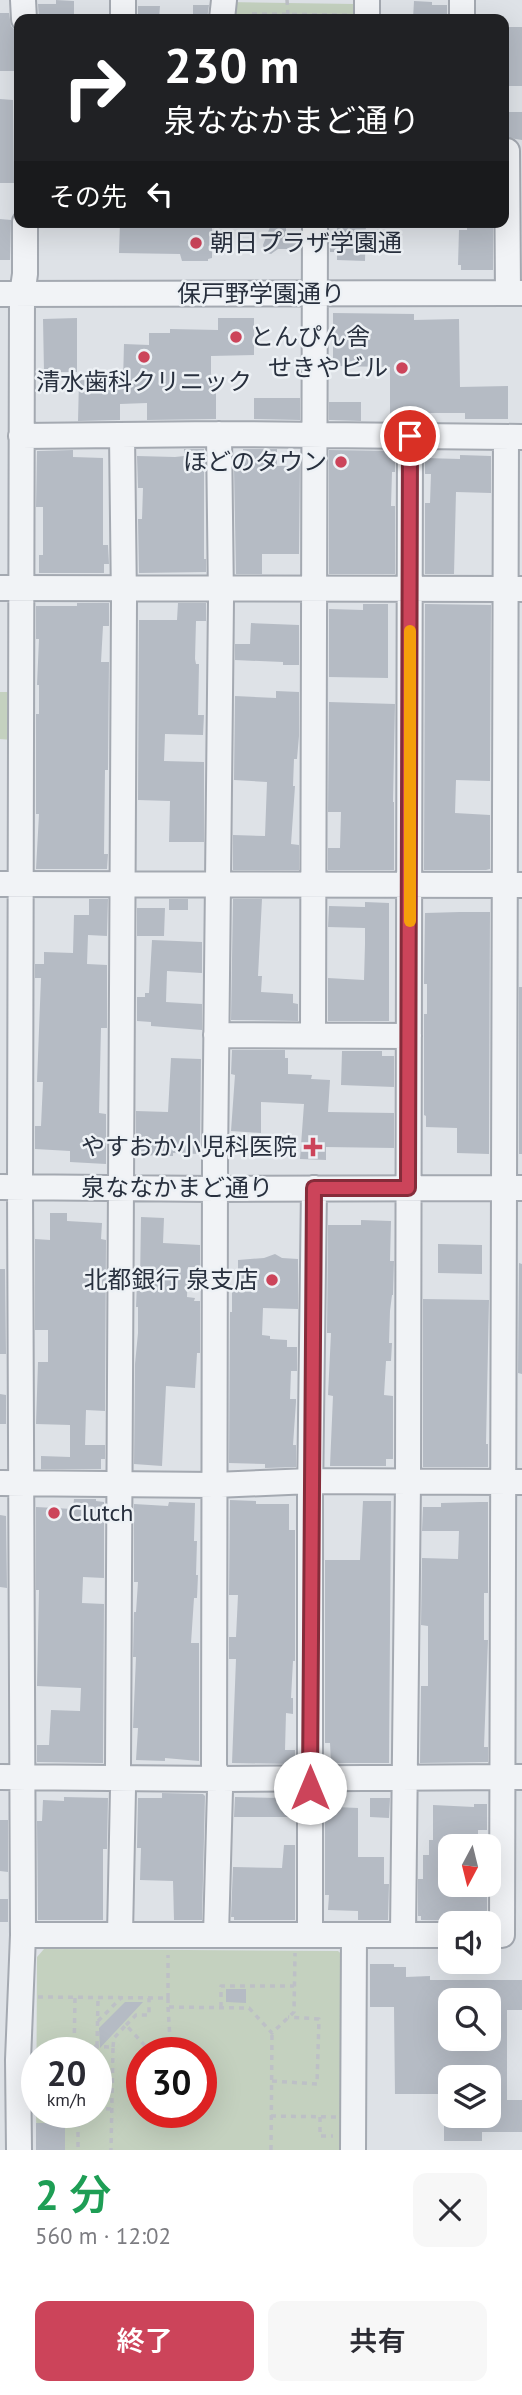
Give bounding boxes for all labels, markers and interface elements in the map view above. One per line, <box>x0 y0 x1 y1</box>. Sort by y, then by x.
text: 230 m <box>164 33 299 97</box>
icon: right <box>49 42 140 133</box>
text: 泉ななかまど通り <box>164 99 420 141</box>
icon: left <box>141 175 179 213</box>
text: その先 <box>49 180 127 213</box>
place label: 朝日プラザ学園通 <box>210 227 402 258</box>
marker: 朝日プラザ学園通 <box>188 235 204 251</box>
street label: 保戸野学園通り <box>177 278 345 309</box>
place label: とんぴん舎 <box>250 321 370 352</box>
marker: とんぴん舎 <box>228 329 244 345</box>
marker: 清水歯科クリニック <box>136 349 152 365</box>
place label: せきやビル <box>268 352 388 383</box>
marker: せきやビル <box>394 360 410 376</box>
place label: 清水歯科クリニック <box>36 366 252 397</box>
pin <box>380 406 440 466</box>
icon: arrive <box>391 417 429 455</box>
place label: ほどのタウン <box>183 446 327 477</box>
marker: ほどのタウン <box>333 454 349 470</box>
place label: やすおか小児科医院 <box>81 1131 297 1162</box>
marker: やすおか小児科医院 <box>303 1137 323 1157</box>
street label: 泉ななかまど通り <box>81 1172 273 1203</box>
place label: 北都銀行 泉支店 <box>84 1264 258 1295</box>
marker: 北都銀行 泉支店 <box>264 1272 280 1288</box>
place label: Clutch <box>68 1497 133 1528</box>
marker: Clutch <box>46 1505 62 1521</box>
position arrow <box>273 1751 347 1825</box>
north arrow <box>438 1834 500 1897</box>
map controls <box>438 1834 501 2128</box>
button: sound <box>438 1911 501 1974</box>
button: search <box>438 1988 501 2051</box>
speed limit sign: 30 <box>126 2037 217 2128</box>
text: 20 <box>47 2050 86 2096</box>
button: layers <box>438 2065 501 2128</box>
text: km/h <box>47 2088 86 2111</box>
text: 2 分 <box>35 2167 111 2222</box>
button: close <box>413 2173 487 2247</box>
text: 560 m · 12:02 <box>35 2221 171 2250</box>
button: 終了 <box>35 2301 254 2381</box>
button: 共有 <box>268 2301 487 2381</box>

